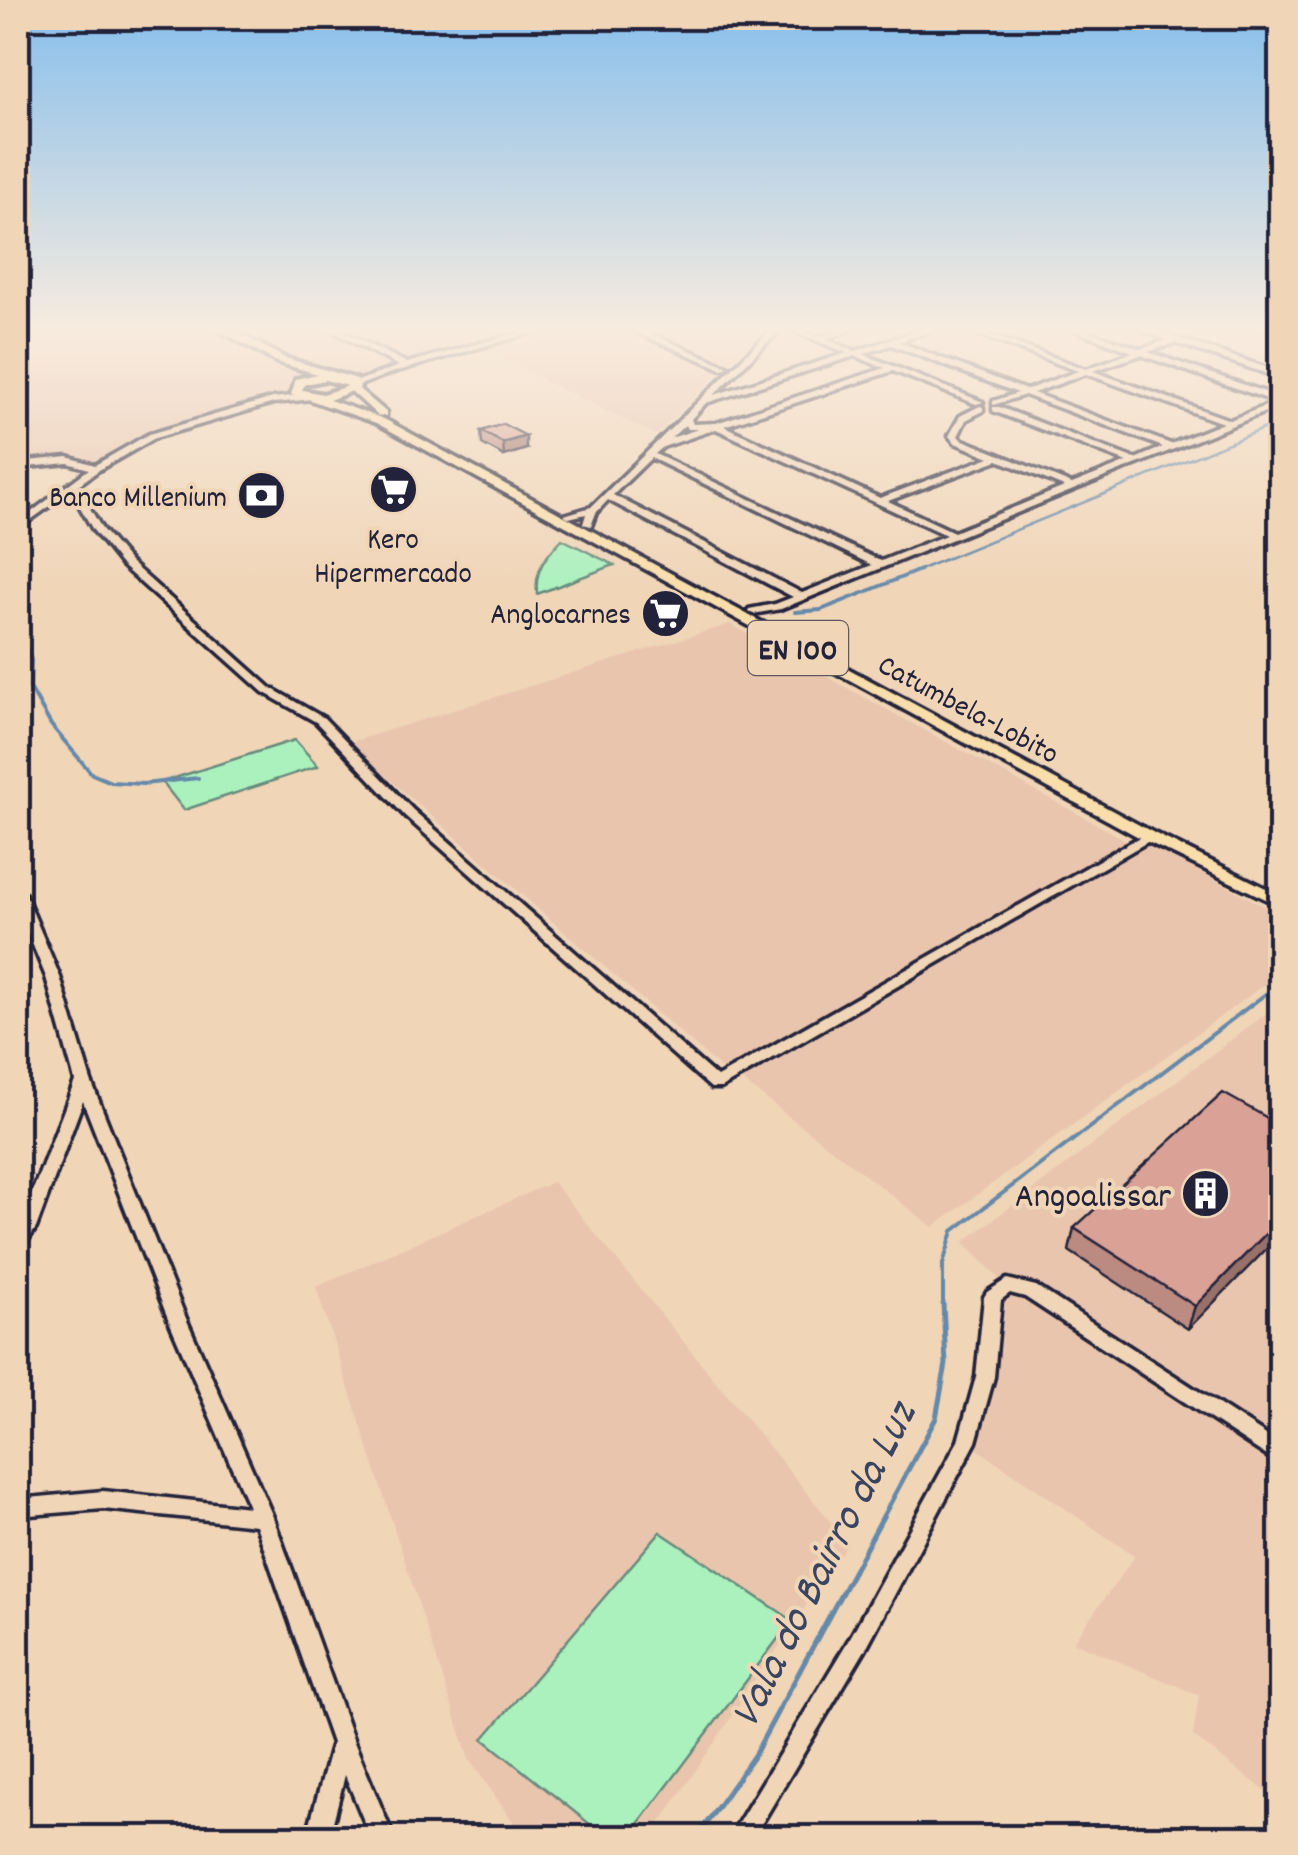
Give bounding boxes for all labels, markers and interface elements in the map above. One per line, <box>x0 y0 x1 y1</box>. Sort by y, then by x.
supermarket icon: Kero Hipermercado <box>367 463 419 515</box>
bank icon: Banco Millenium <box>236 470 288 522</box>
place label: Banco Millenium <box>49 479 227 522</box>
place label: Kero Hipermercado <box>314 521 472 598</box>
supermarket icon: Anglocarnes <box>640 587 692 639</box>
place label: Anglocarnes <box>490 596 631 639</box>
road number: EN 100 <box>748 621 848 675</box>
street label: Catumbela-Lobito <box>869 646 1065 778</box>
building icon: Angoalissar <box>1180 1168 1232 1220</box>
place label: Angoalissar <box>1015 1174 1171 1224</box>
water label: Vala do Bairro da Luz <box>716 1390 937 1740</box>

